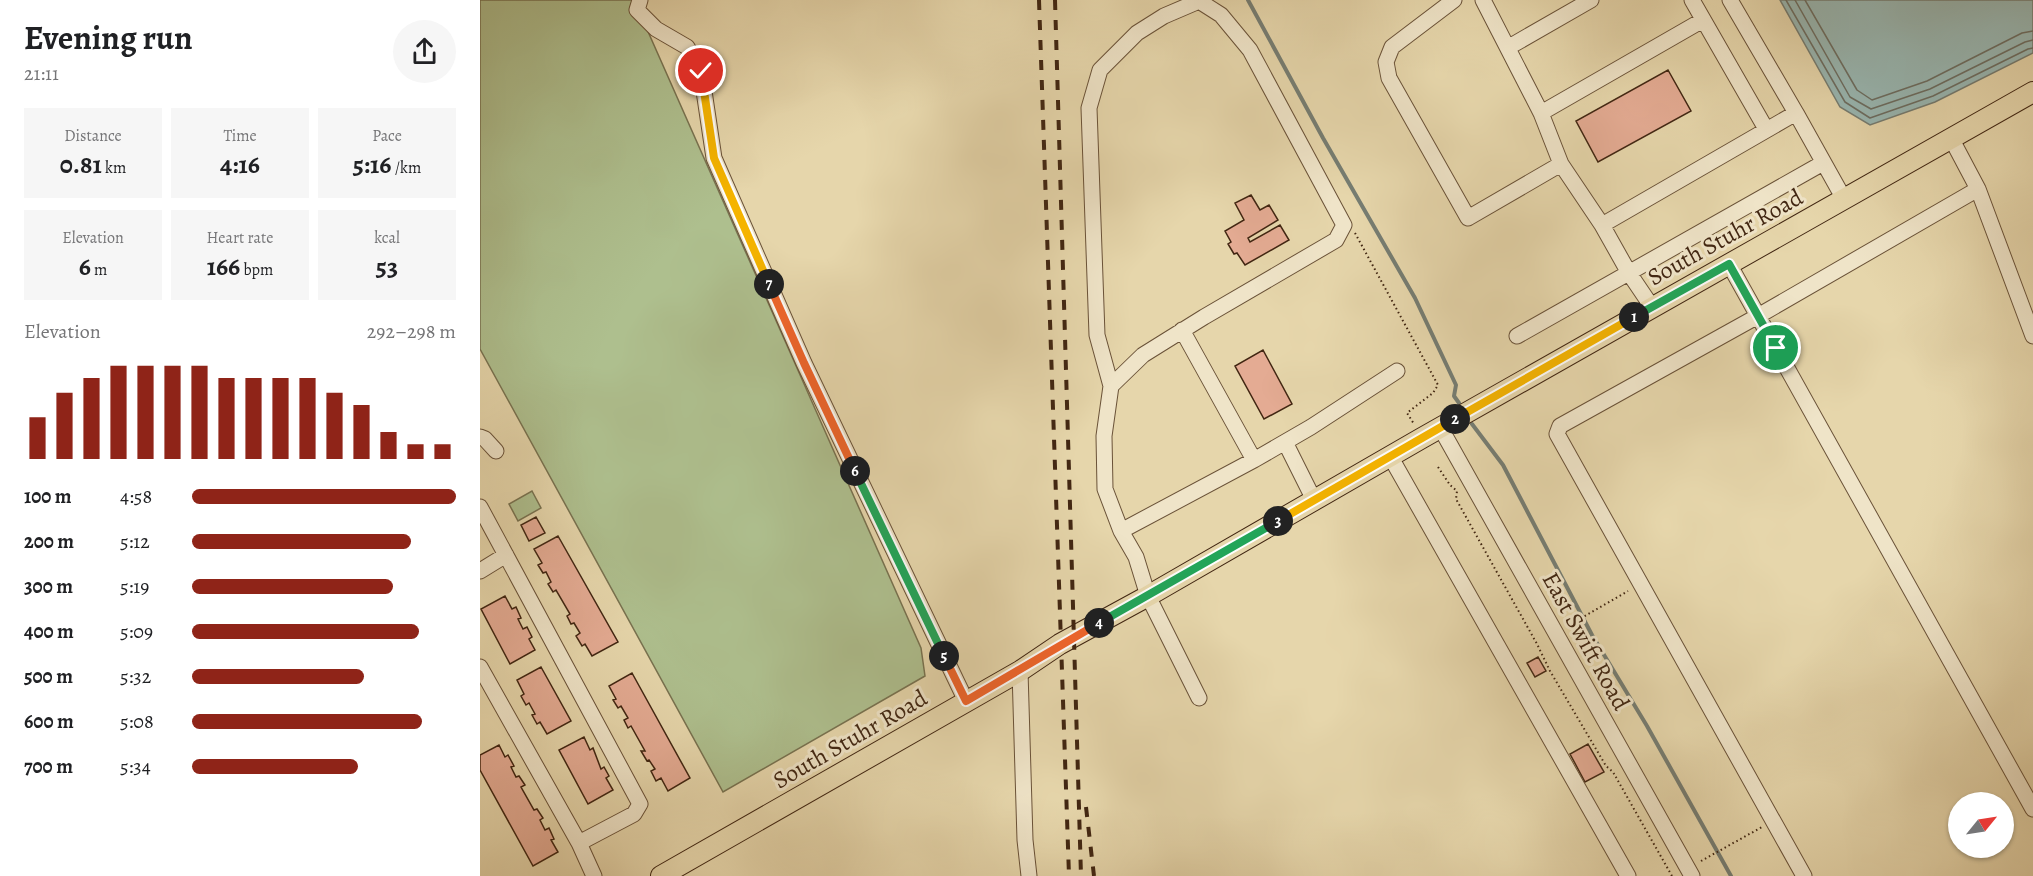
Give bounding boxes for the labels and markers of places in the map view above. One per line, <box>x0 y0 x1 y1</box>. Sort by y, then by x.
pin <box>675 45 726 96</box>
pin: 7 <box>754 269 784 299</box>
pin: 1 <box>1619 302 1649 332</box>
pin <box>1750 322 1801 373</box>
pin: 2 <box>1440 404 1470 434</box>
pin: 6 <box>840 456 870 486</box>
pin: 3 <box>1263 506 1293 536</box>
pin: 4 <box>1084 608 1114 638</box>
pin: 5 <box>929 641 959 671</box>

